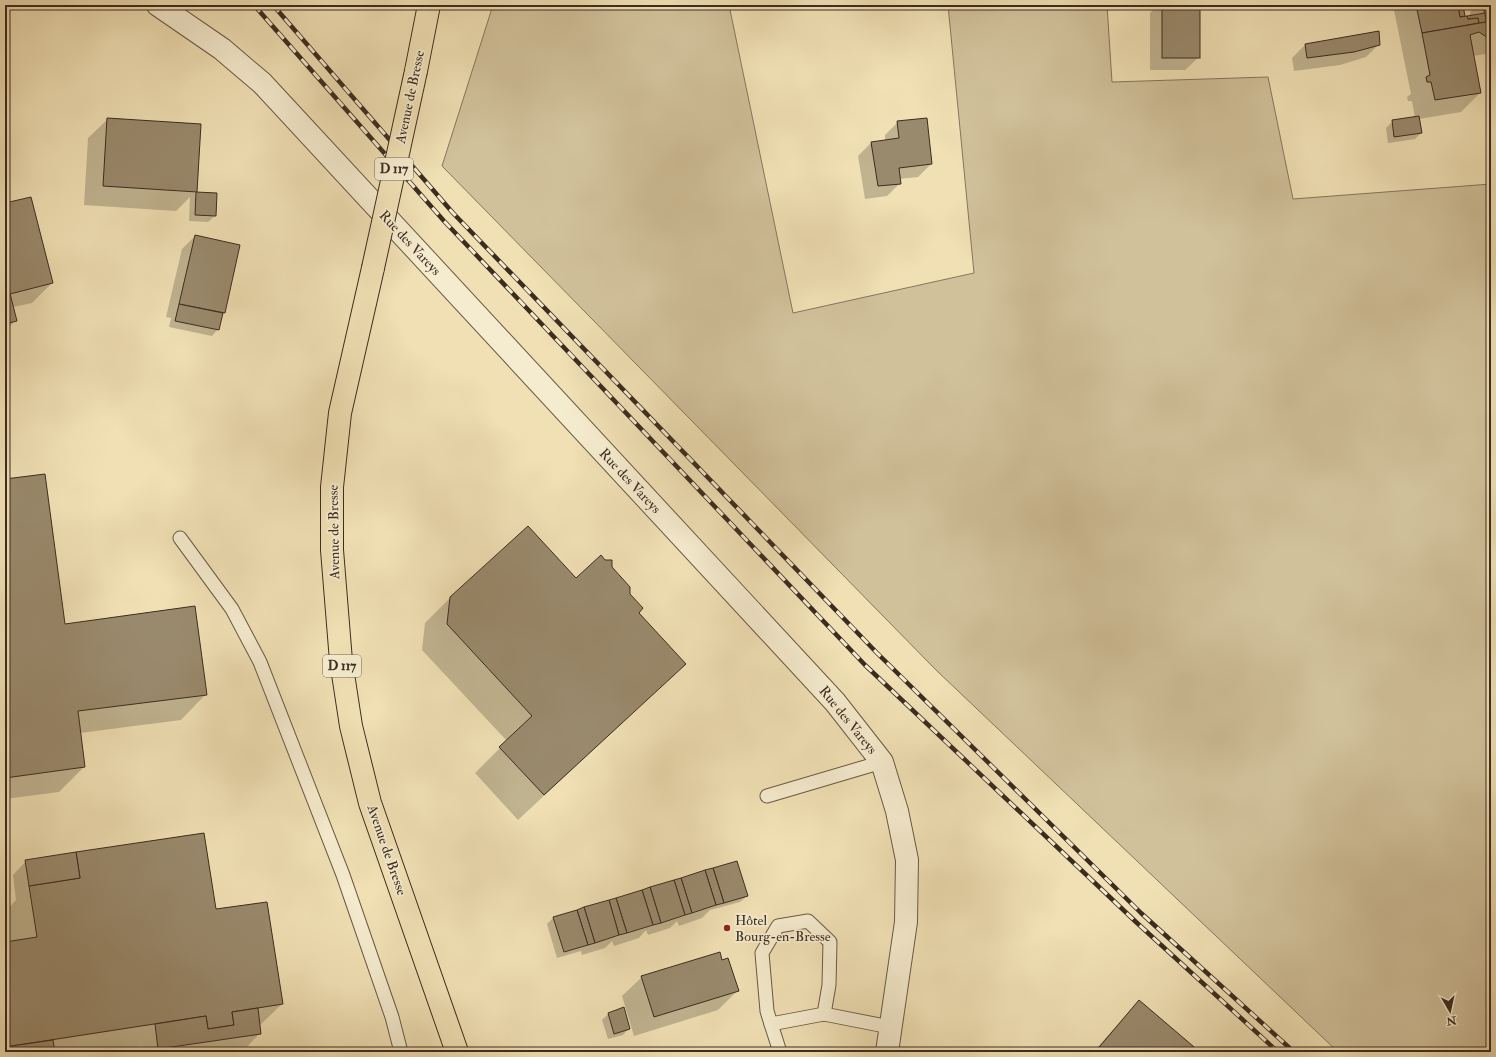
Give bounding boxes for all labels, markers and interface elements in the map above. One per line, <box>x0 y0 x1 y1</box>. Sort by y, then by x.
street label: Avenue de Bresse <box>392 49 428 146</box>
road number: D 117 <box>375 158 413 180</box>
street label: Rue des Vareys <box>375 207 445 280</box>
street label: Rue des Vareys <box>595 445 665 518</box>
street label: Avenue de Bresse <box>325 484 343 581</box>
road number: D 117 <box>323 655 361 677</box>
street label: Rue des Vareys <box>815 682 881 758</box>
street label: Avenue de Bresse <box>363 801 411 898</box>
place label: Hôtel Bourg-en-Bresse <box>735 912 831 945</box>
marker: Hôtel Bourg-en-Bresse <box>722 923 732 933</box>
north arrow <box>1430 991 1470 1031</box>
text: N <box>1444 1013 1458 1028</box>

